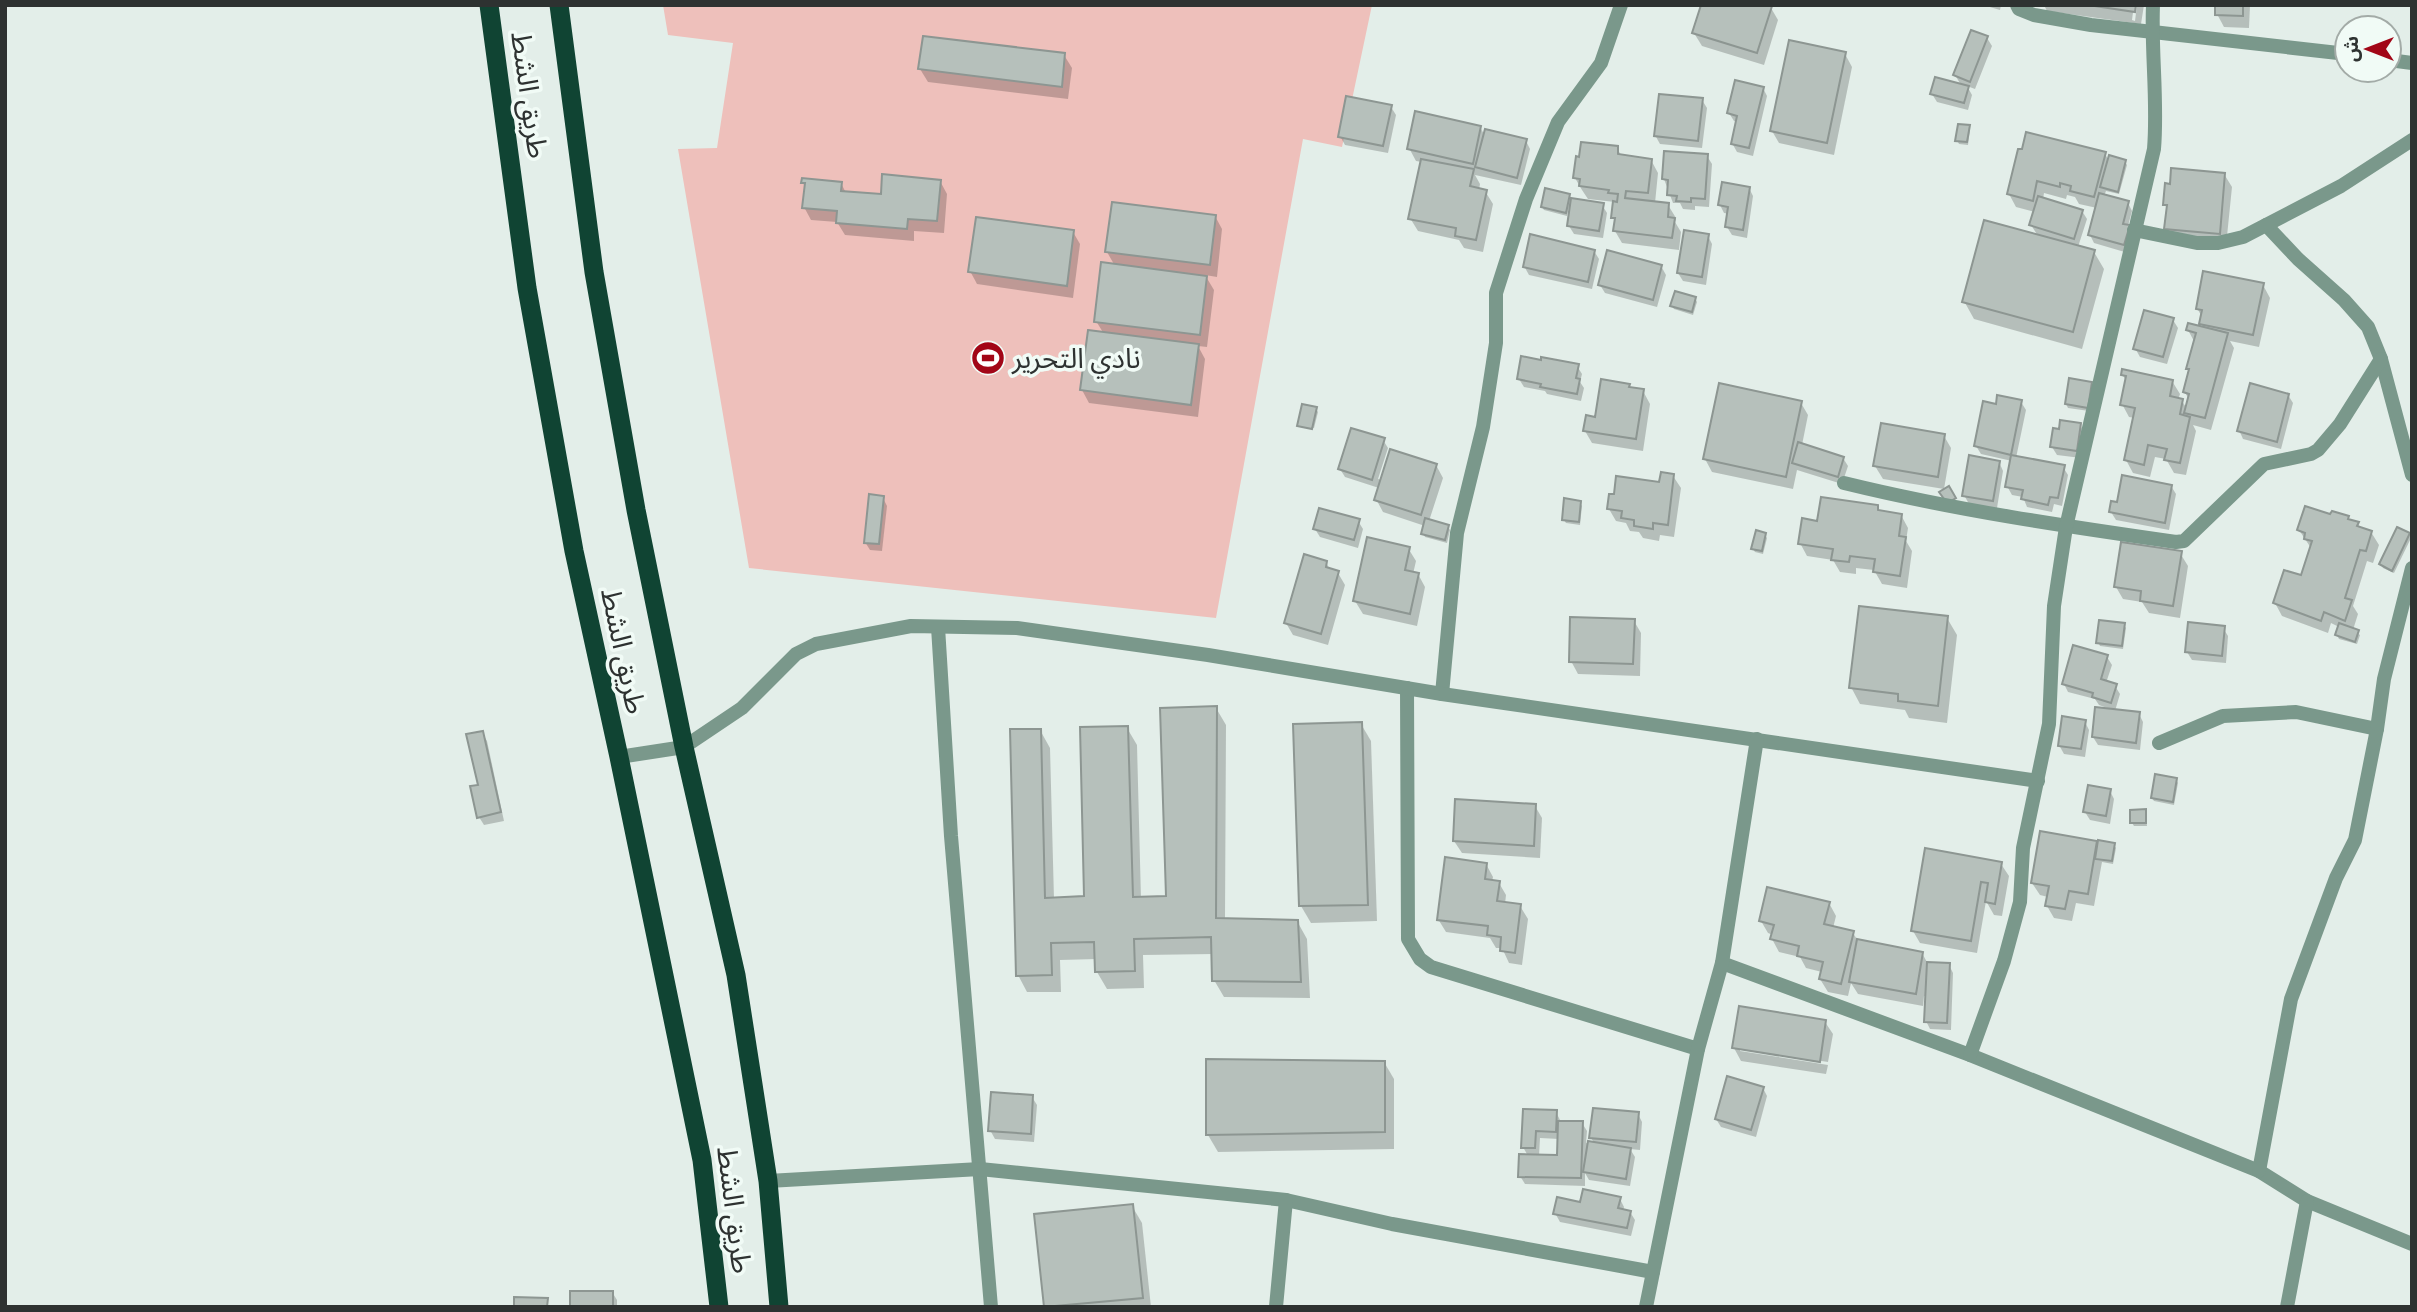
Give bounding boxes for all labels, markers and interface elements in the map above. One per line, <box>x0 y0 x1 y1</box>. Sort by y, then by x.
north arrow <box>2333 14 2403 84</box>
street label: طريق الشط <box>503 30 555 161</box>
text: ش <box>2340 36 2363 62</box>
sports icon: نادي التحرير <box>969 339 1007 377</box>
place label: نادي التحرير <box>1011 342 1141 379</box>
street label: طريق الشط <box>593 585 653 717</box>
street label: طريق الشط <box>709 1145 759 1276</box>

